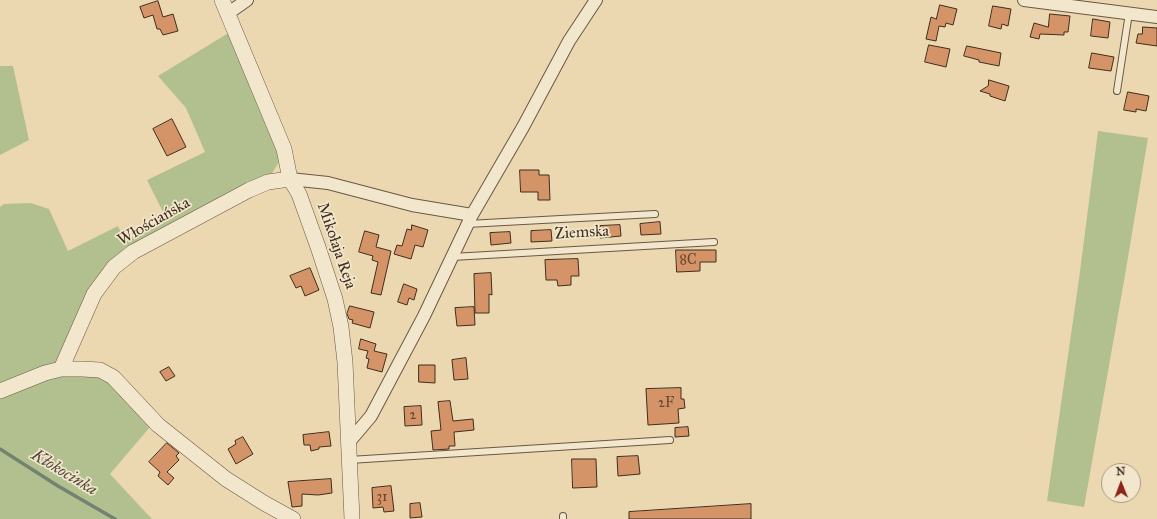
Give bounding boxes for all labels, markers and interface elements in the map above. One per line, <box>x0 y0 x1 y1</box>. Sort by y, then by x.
street label: Włościańska <box>114 194 194 250</box>
street label: Mikołaja Reja <box>312 200 360 292</box>
street label: Ziemska <box>554 222 610 244</box>
house number: 8C <box>680 253 696 269</box>
house number: 2F <box>658 396 674 412</box>
house number: 2 <box>410 408 416 424</box>
water label: Kłokocinka <box>27 445 101 501</box>
north arrow <box>1101 463 1141 503</box>
text: N <box>1116 465 1126 478</box>
house number: 31 <box>376 490 388 506</box>

